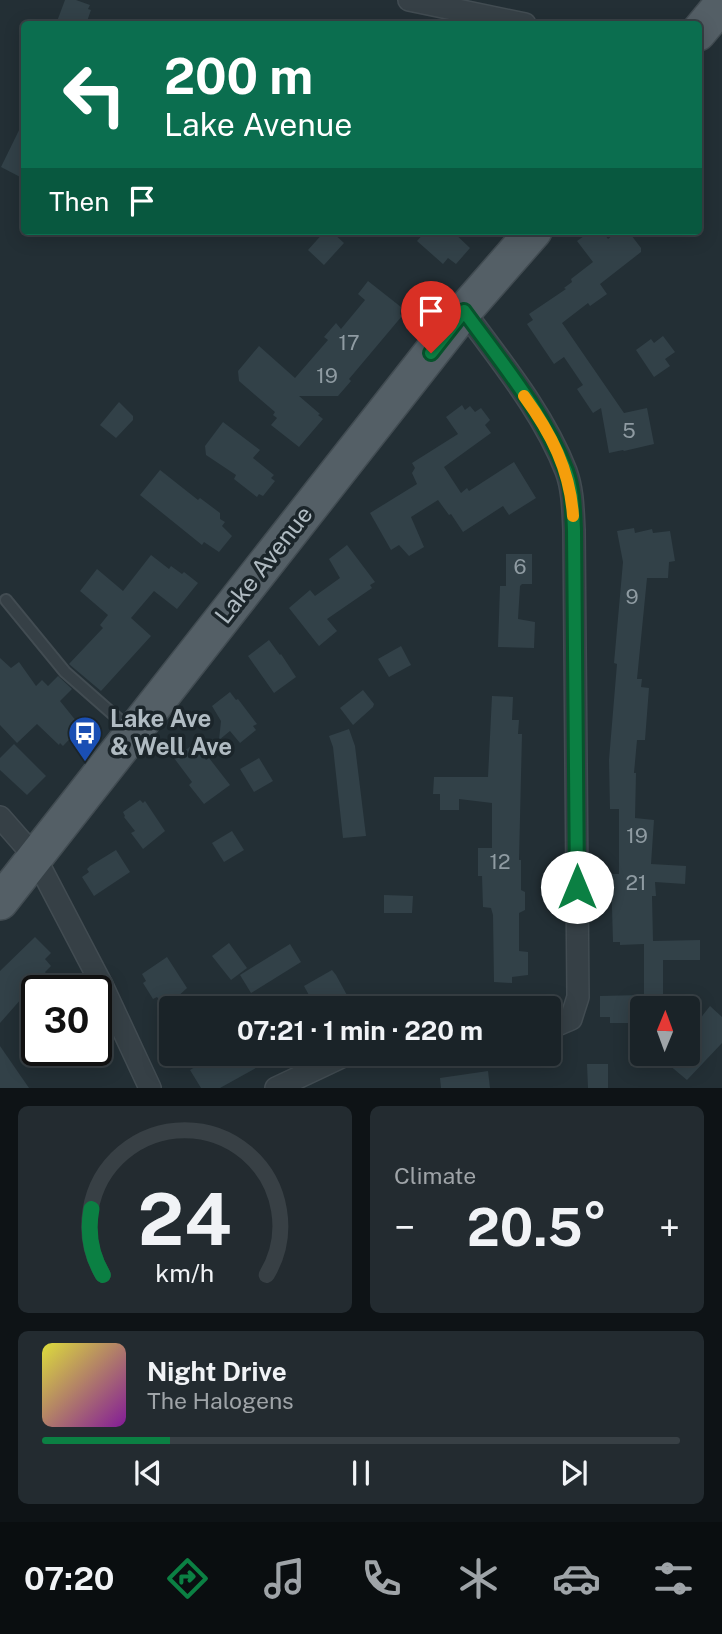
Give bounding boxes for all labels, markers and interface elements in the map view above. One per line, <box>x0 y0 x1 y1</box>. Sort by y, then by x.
text: 200 m <box>164 47 313 105</box>
icon: left <box>49 49 140 140</box>
text: Lake Avenue <box>164 106 352 143</box>
icon: arrive <box>123 182 161 220</box>
text: Then <box>49 186 109 217</box>
pin <box>401 281 461 353</box>
icon: arrive <box>412 292 450 330</box>
house number: 17 <box>338 330 360 355</box>
house number: 19 <box>316 363 338 388</box>
house number: 5 <box>622 418 636 443</box>
street label: Lake Avenue <box>209 500 318 629</box>
house number: 6 <box>513 554 527 579</box>
house number: 9 <box>625 584 639 609</box>
place label: Lake Ave & Well Ave <box>110 704 232 760</box>
bus stop icon: Lake Ave & Well Ave <box>66 714 104 763</box>
house number: 19 <box>626 823 648 848</box>
house number: 12 <box>489 849 511 874</box>
position arrow <box>540 850 614 924</box>
house number: 21 <box>625 870 647 895</box>
speed limit sign: 30 <box>21 975 112 1066</box>
north arrow <box>630 996 700 1066</box>
map controls <box>630 996 700 1066</box>
text: 07:21 · 1 min · 220 m <box>237 1015 483 1046</box>
text: Climate <box>394 1162 476 1189</box>
text: 24 <box>138 1177 232 1262</box>
text: 20.5° <box>467 1197 607 1258</box>
text: − <box>394 1205 415 1250</box>
text: + <box>659 1205 680 1250</box>
text: km/h <box>156 1258 214 1288</box>
text: Night Drive <box>147 1356 287 1387</box>
text: The Halogens <box>147 1387 294 1414</box>
icon: previous <box>129 1454 167 1492</box>
icon: pause <box>342 1454 380 1492</box>
icon: next <box>555 1454 593 1492</box>
icon: directions <box>163 1554 212 1603</box>
icon: music <box>260 1554 309 1603</box>
icon: phone <box>357 1554 406 1603</box>
icon: climate <box>454 1554 503 1603</box>
icon: car <box>552 1554 601 1603</box>
icon: filters <box>649 1554 698 1603</box>
text: 07:20 <box>24 1560 114 1597</box>

